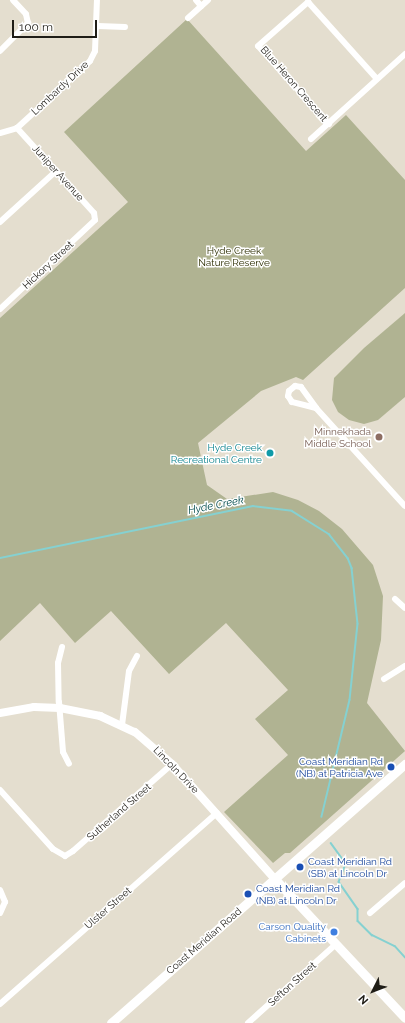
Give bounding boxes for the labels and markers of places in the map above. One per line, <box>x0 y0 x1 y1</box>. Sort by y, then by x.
place label: Minnekhada Middle School <box>304 425 371 448</box>
marker: Minnekhada Middle School <box>374 432 384 442</box>
place label: Hyde Creek Recreational Centre <box>171 441 262 464</box>
marker: Hyde Creek Recreational Centre <box>265 448 275 458</box>
place label: Coast Meridian Rd (NB) at Patricia Ave <box>296 755 383 778</box>
marker: Coast Meridian Rd (NB) at Patricia Ave <box>386 762 396 772</box>
place label: Coast Meridian Rd (SB) at Lincoln Dr <box>308 855 392 878</box>
marker: Coast Meridian Rd (SB) at Lincoln Dr <box>295 862 305 872</box>
place label: Coast Meridian Rd (NB) at Lincoln Dr <box>256 882 340 906</box>
marker: Coast Meridian Rd (NB) at Lincoln Dr <box>243 889 253 899</box>
place label: Carson Quality Cabinets <box>258 920 326 944</box>
marker: Carson Quality Cabinets <box>329 927 339 937</box>

